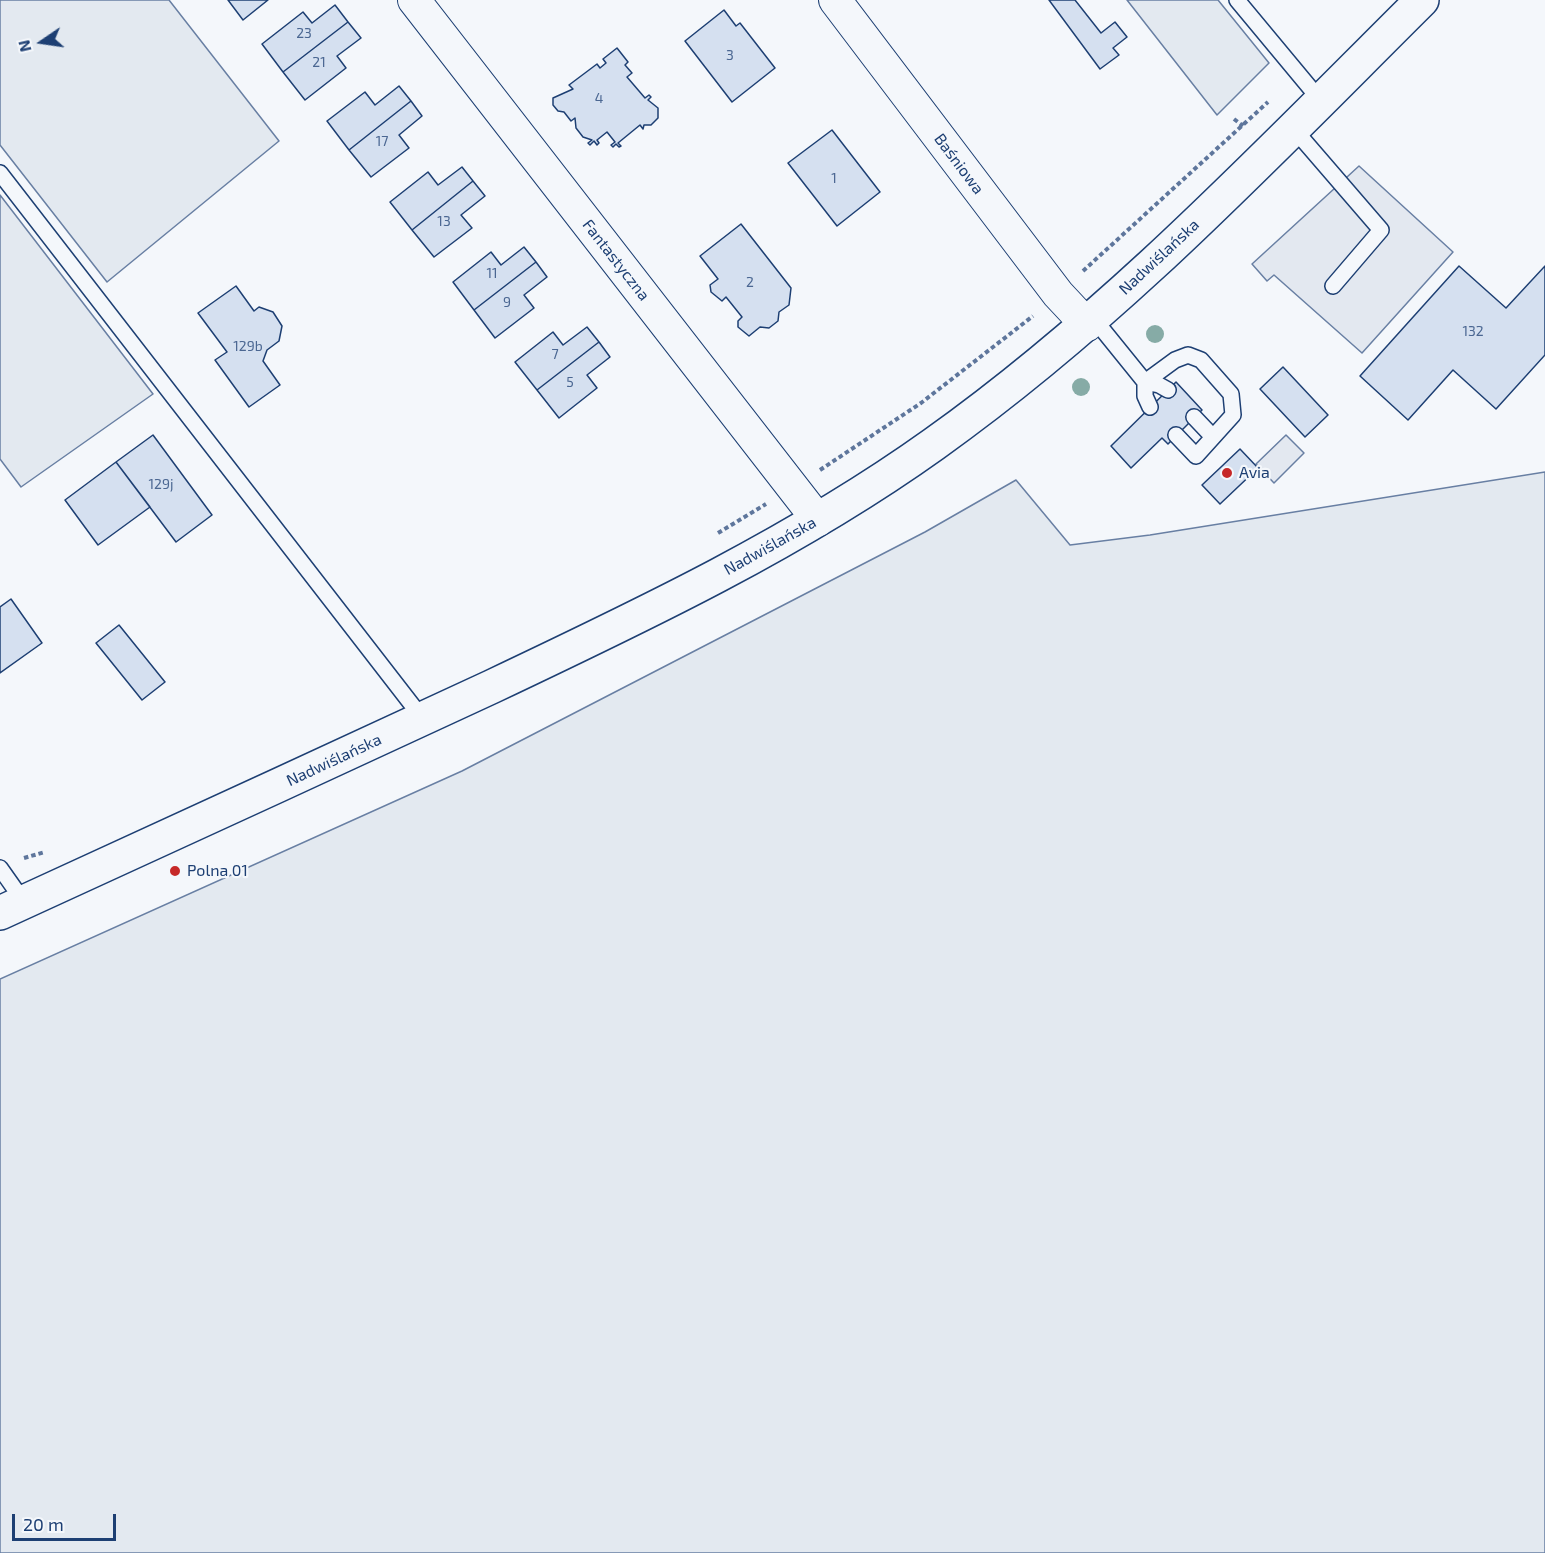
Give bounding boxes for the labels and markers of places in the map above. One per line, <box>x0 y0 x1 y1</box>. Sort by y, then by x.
place label: Avia <box>1239 463 1270 483</box>
marker: Avia <box>1220 466 1234 480</box>
place label: Polna 01 <box>187 861 248 881</box>
marker: Polna 01 <box>168 864 182 878</box>

